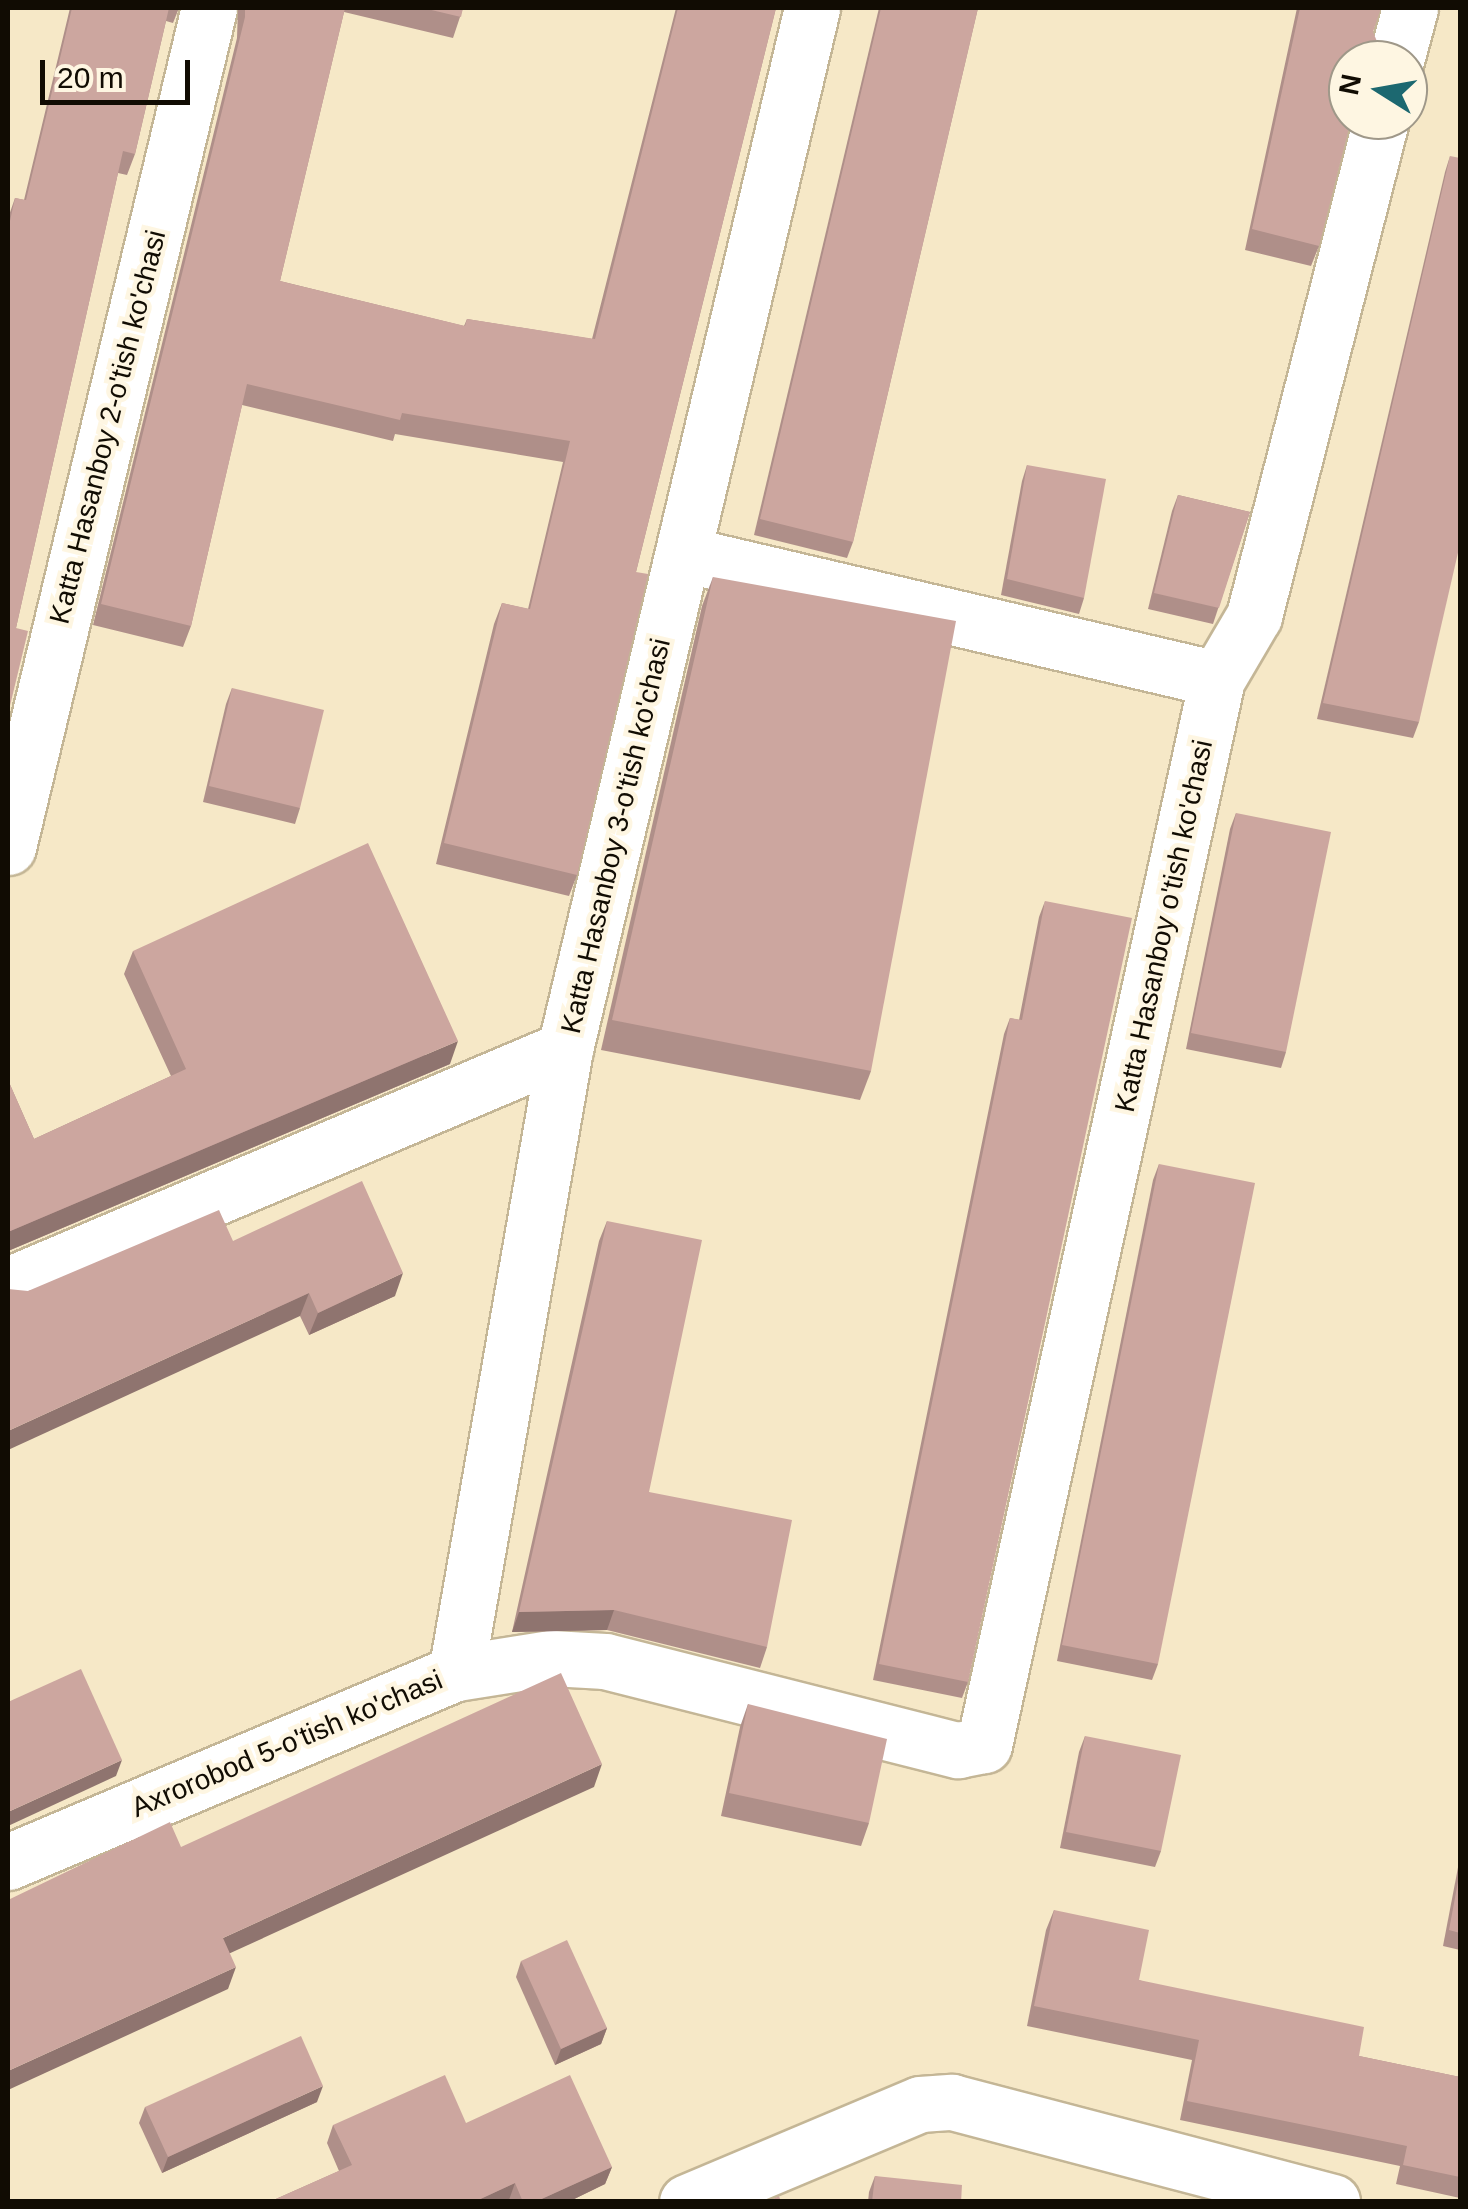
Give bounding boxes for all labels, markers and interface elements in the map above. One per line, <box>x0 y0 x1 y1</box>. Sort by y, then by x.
scale bar <box>45 40 195 102</box>
north arrow <box>1328 40 1428 140</box>
text: 20 m <box>57 61 124 94</box>
text: N <box>1333 72 1367 97</box>
street label: Katta Hasanboy 2-o'tish ko'chasi <box>43 227 173 627</box>
street label: Katta Hasanboy 3-o'tish ko'chasi <box>554 635 678 1037</box>
street label: Katta Hasanboy o'tish ko'chasi <box>1108 737 1220 1115</box>
street label: Axrorobod 5-o'tish ko'chasi <box>127 1663 447 1825</box>

